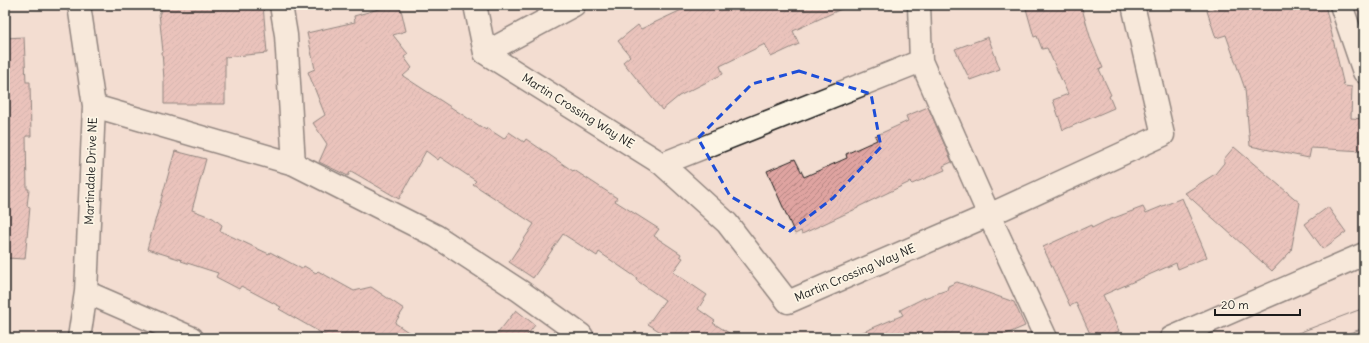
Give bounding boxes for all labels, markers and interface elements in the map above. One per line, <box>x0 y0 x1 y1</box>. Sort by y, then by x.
street label: Martin Crossing Way NE <box>519 70 637 151</box>
street label: Martindale Drive NE <box>81 117 100 225</box>
street label: Martin Crossing Way NE <box>792 240 917 305</box>
scale bar <box>1215 291 1300 317</box>
text: 20 m <box>1221 297 1249 312</box>

